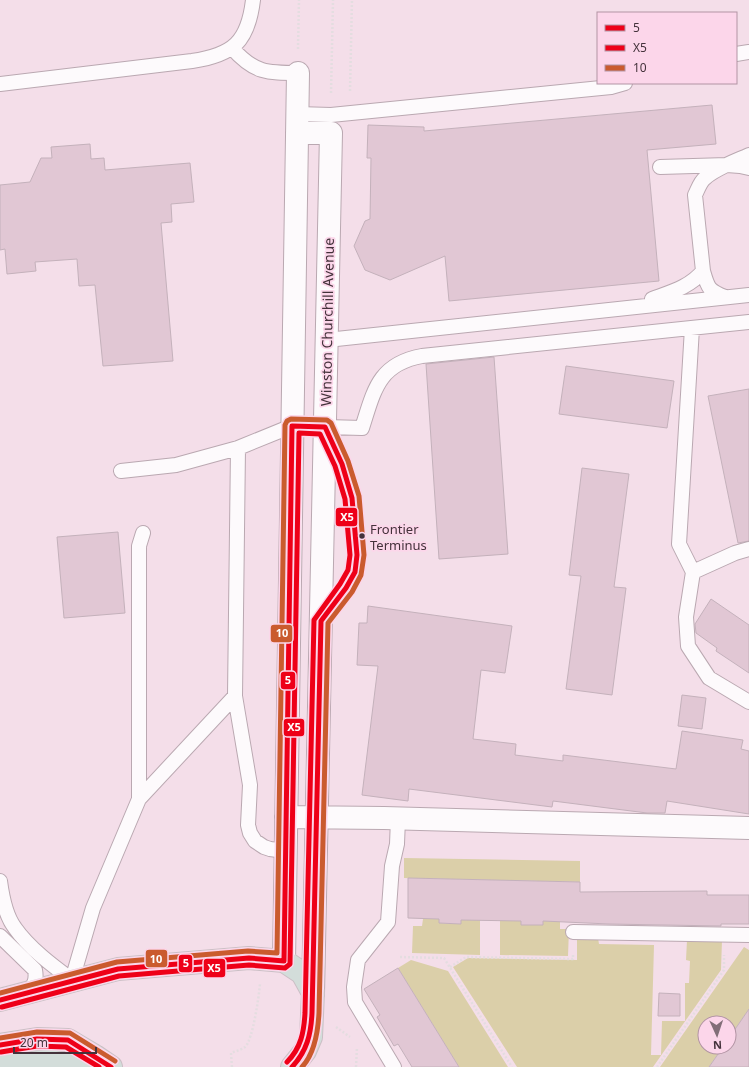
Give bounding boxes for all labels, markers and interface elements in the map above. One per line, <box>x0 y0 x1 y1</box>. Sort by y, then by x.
legend <box>597 12 737 84</box>
text: 5 <box>633 19 640 36</box>
text: X5 <box>633 39 647 56</box>
text: 10 <box>633 59 647 76</box>
street label: Winston Churchill Avenue <box>316 238 338 406</box>
line badge: X5 <box>335 507 358 527</box>
text: X5 <box>340 509 354 524</box>
place label: Frontier Terminus <box>370 520 427 554</box>
marker: Frontier Terminus <box>357 531 367 541</box>
line badge: 10 <box>270 624 293 643</box>
text: 10 <box>276 625 288 640</box>
line badge: 5 <box>280 671 296 690</box>
text: 5 <box>285 672 291 687</box>
line badge: X5 <box>283 718 305 737</box>
text: X5 <box>287 719 301 734</box>
line badge: 10 <box>145 949 168 968</box>
text: 10 <box>150 951 162 966</box>
line badge: 5 <box>178 954 193 973</box>
text: 5 <box>183 955 189 970</box>
line badge: X5 <box>203 958 226 978</box>
text: X5 <box>207 960 221 975</box>
north arrow <box>697 1015 737 1055</box>
scale bar <box>14 1029 96 1055</box>
text: 20 m <box>20 1034 48 1051</box>
text: N <box>713 1038 722 1053</box>

